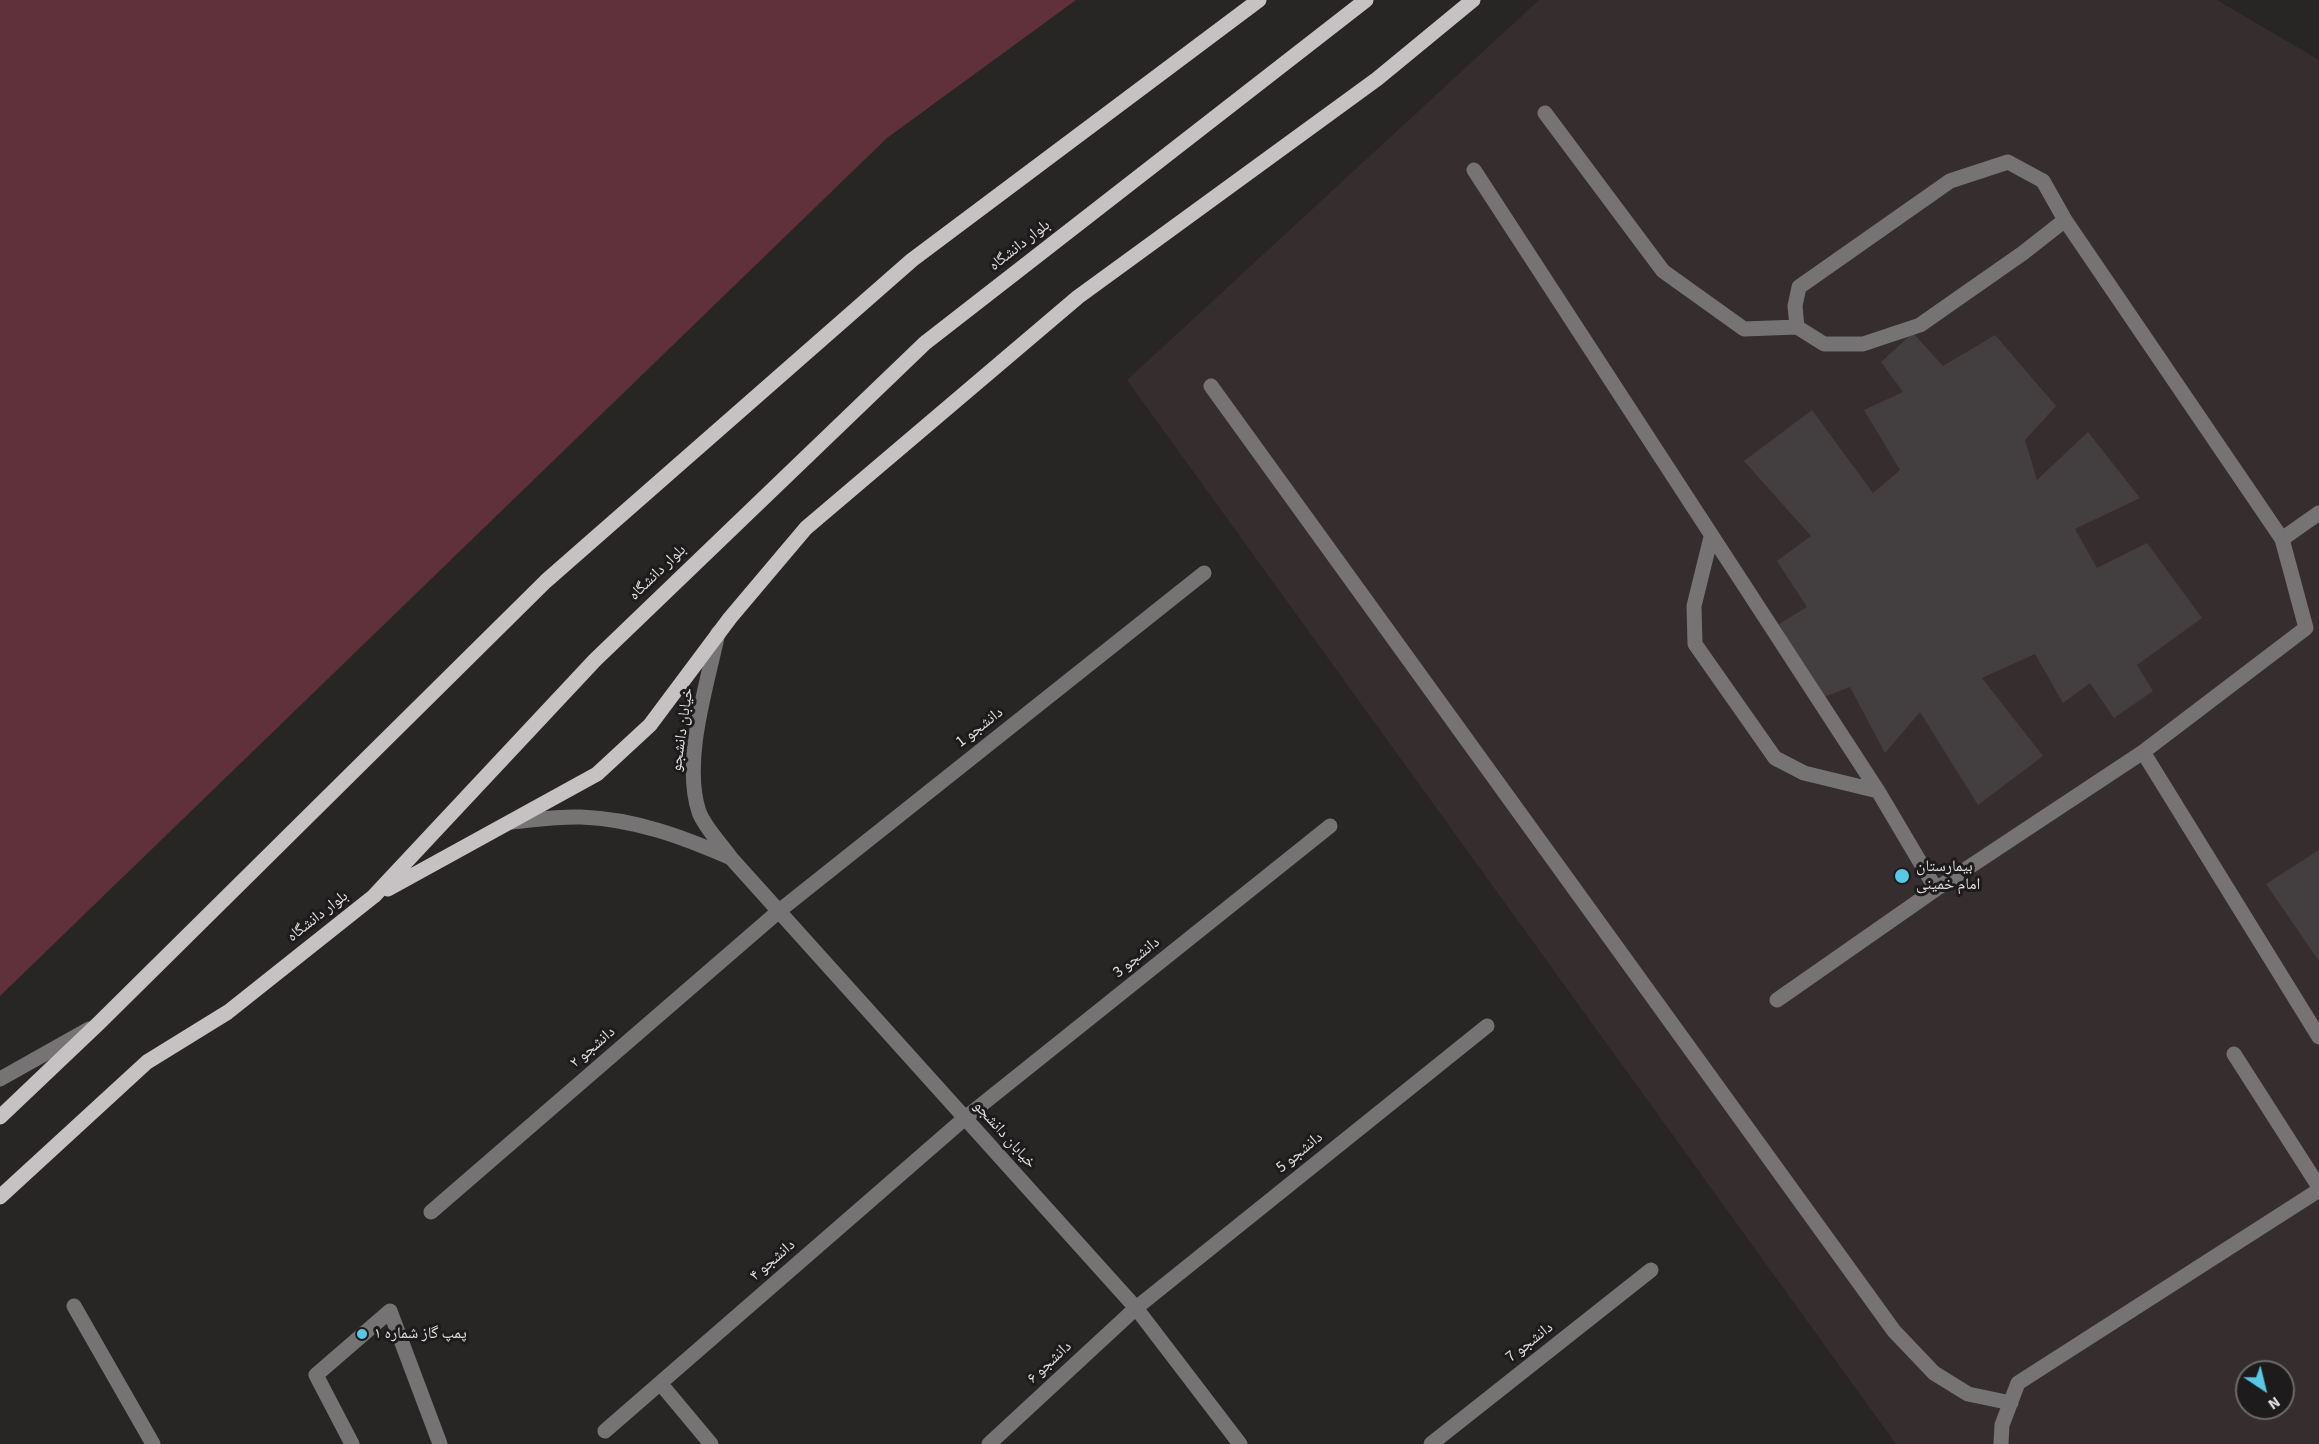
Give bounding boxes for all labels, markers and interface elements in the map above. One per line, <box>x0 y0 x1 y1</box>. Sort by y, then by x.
street label: بلوار دانشگاه <box>986 216 1054 276</box>
street label: بلوار دانشگاه <box>625 541 691 605</box>
street label: خیابان دانشجو <box>668 687 698 773</box>
street label: دانشجو 1 <box>953 704 1007 752</box>
place label: بیمارستان امام خمینی <box>1916 857 1980 895</box>
marker: بیمارستان امام خمینی <box>1893 867 1911 885</box>
street label: بلوار دانشگاه <box>284 887 352 947</box>
street label: دانشجو 3 <box>1110 933 1164 983</box>
street label: دانشجو ۲ <box>566 1023 620 1073</box>
street label: خیابان دانشجو <box>969 1097 1039 1173</box>
street label: دانشجو 5 <box>1273 1128 1327 1178</box>
street label: دانشجو ۴ <box>746 1236 800 1286</box>
street label: دانشجو 7 <box>1503 1319 1557 1367</box>
place label: پمپ گاز شماره ۱ <box>374 1324 467 1344</box>
marker: پمپ گاز شماره ۱ <box>355 1327 369 1341</box>
street label: دانشجو ۶ <box>1024 1338 1076 1388</box>
north arrow <box>2235 1360 2295 1420</box>
text: N <box>2264 1391 2285 1415</box>

